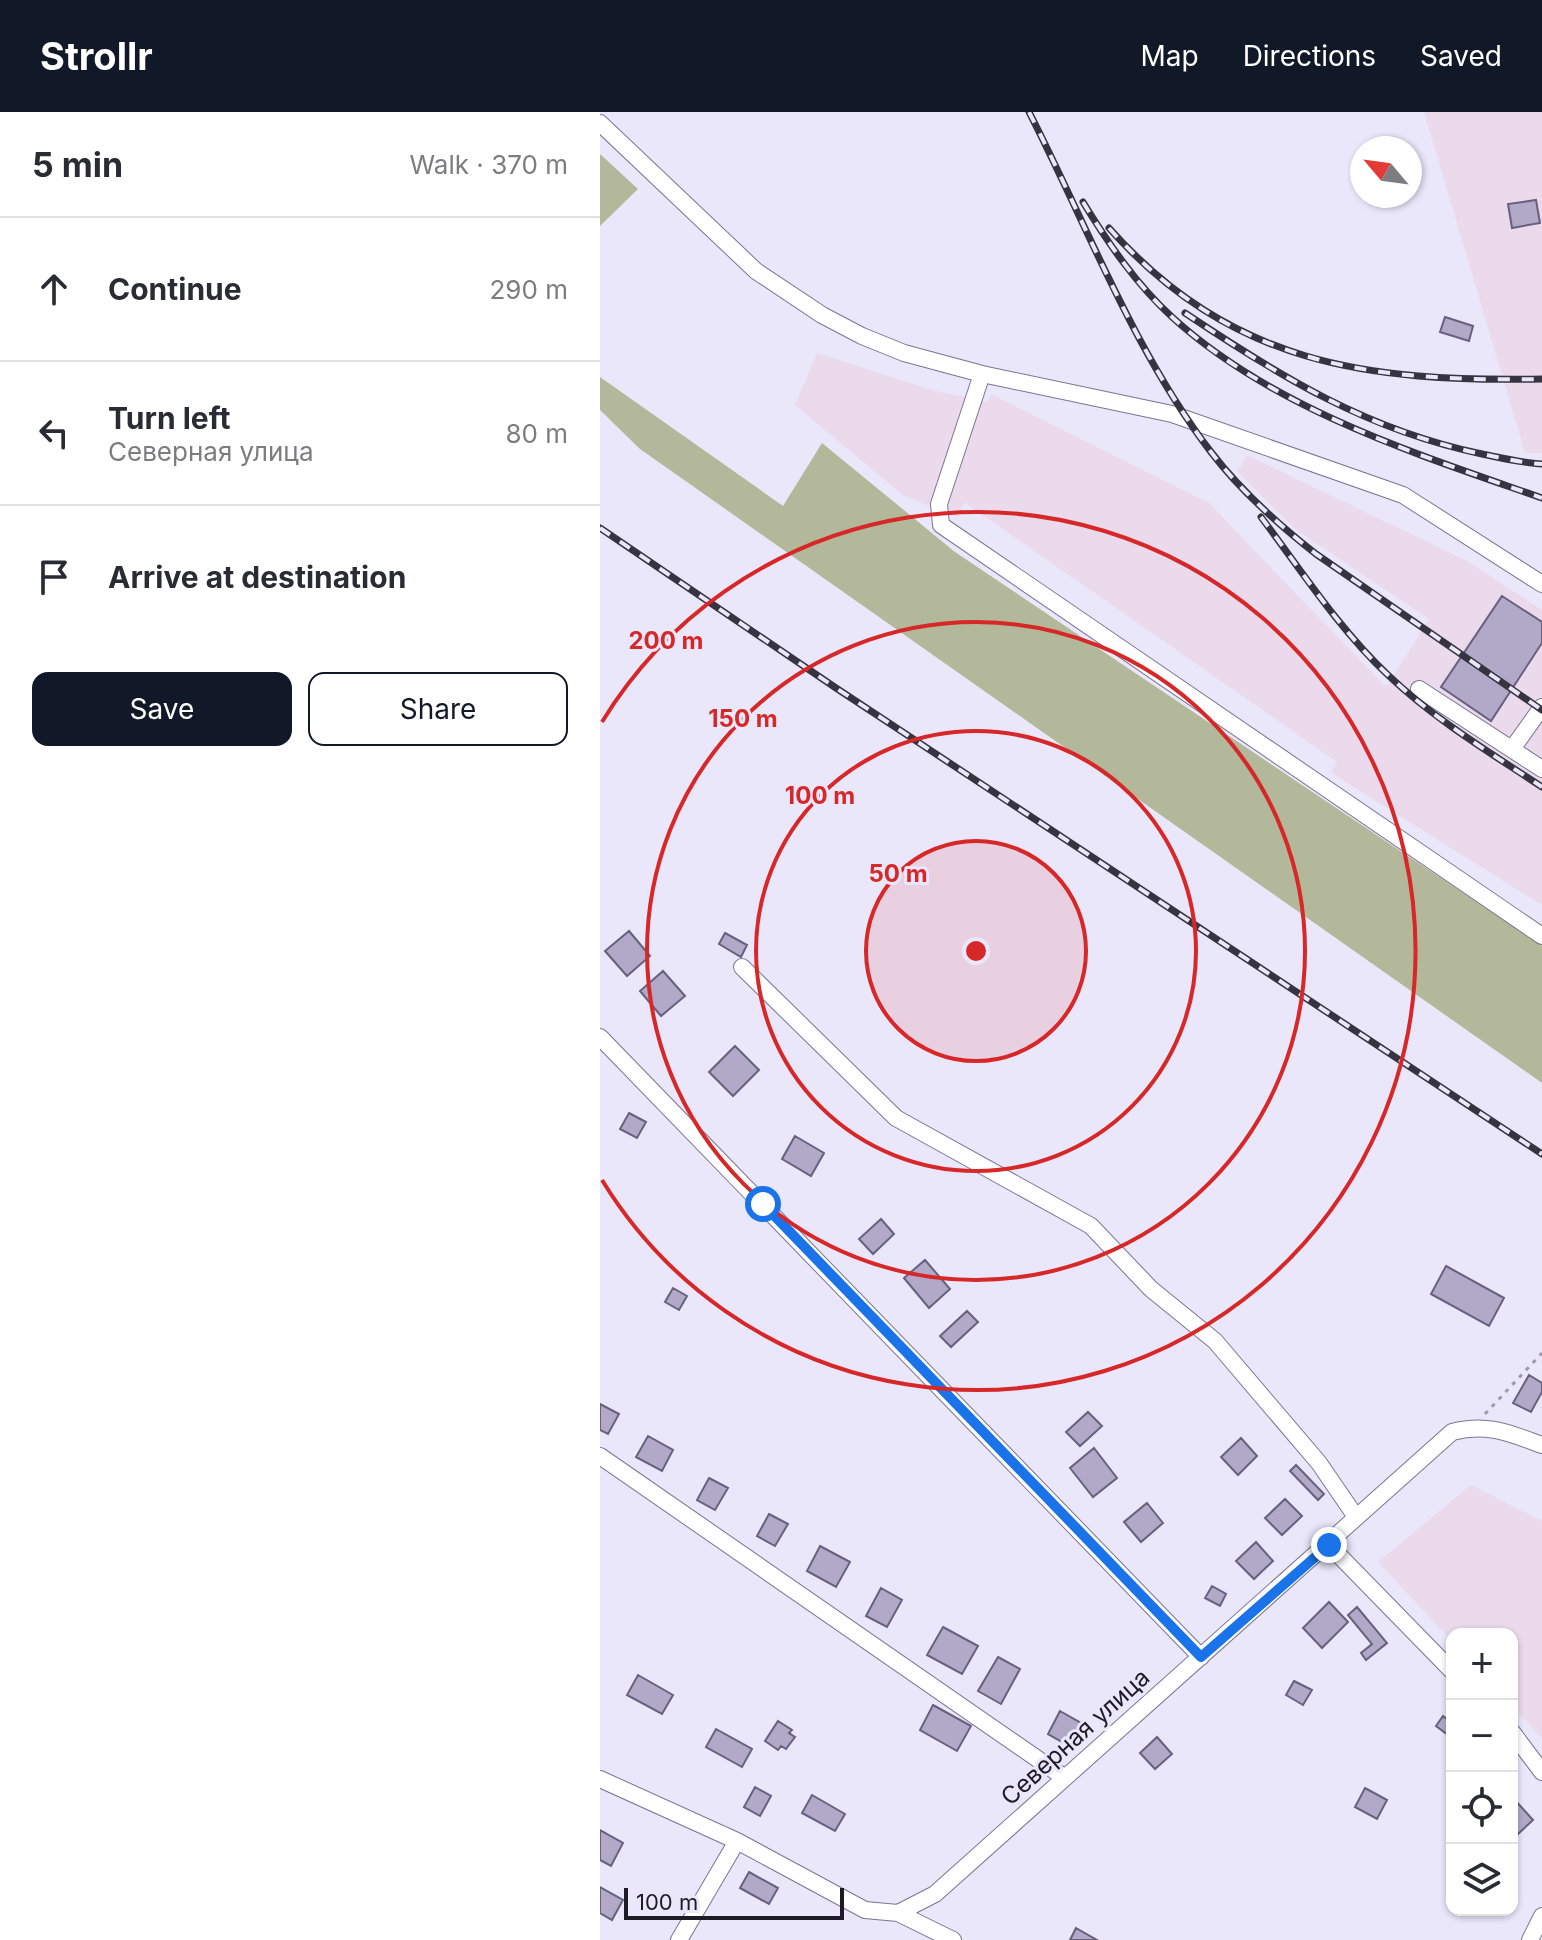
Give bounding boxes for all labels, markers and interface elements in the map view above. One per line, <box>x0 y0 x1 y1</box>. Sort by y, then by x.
text: Strollr <box>40 33 153 79</box>
text: Map <box>1140 39 1199 73</box>
text: Directions <box>1243 39 1376 73</box>
text: Saved <box>1420 39 1502 73</box>
north arrow <box>1350 136 1422 208</box>
text: 5 min <box>32 144 123 185</box>
text: Walk · 370 m <box>410 149 568 180</box>
icon: ahead <box>32 267 76 311</box>
text: Continue <box>108 271 242 307</box>
text: 290 m <box>490 274 568 305</box>
text: Turn left <box>108 400 230 436</box>
icon: left <box>32 411 76 455</box>
text: 80 m <box>505 418 568 449</box>
text: Северная улица <box>108 436 314 467</box>
icon: arrive <box>32 555 76 599</box>
text: Arrive at destination <box>108 559 406 595</box>
text: 200 m <box>628 626 704 655</box>
button: Save <box>32 672 292 746</box>
button: Share <box>308 672 568 746</box>
text: 150 m <box>708 704 778 733</box>
text: 100 m <box>785 781 855 810</box>
text: 50 m <box>868 859 928 888</box>
centre of rings <box>962 937 990 965</box>
route start <box>745 1186 781 1222</box>
route end <box>1311 1527 1347 1563</box>
map controls <box>1446 1628 1518 1916</box>
button: + <box>1446 1628 1518 1700</box>
street label: Северная улица <box>995 1663 1155 1811</box>
button: − <box>1446 1700 1518 1772</box>
button: locate <box>1446 1772 1518 1844</box>
button: layers <box>1446 1844 1518 1916</box>
scale bar <box>624 1884 844 1920</box>
text: 100 m <box>636 1889 698 1915</box>

